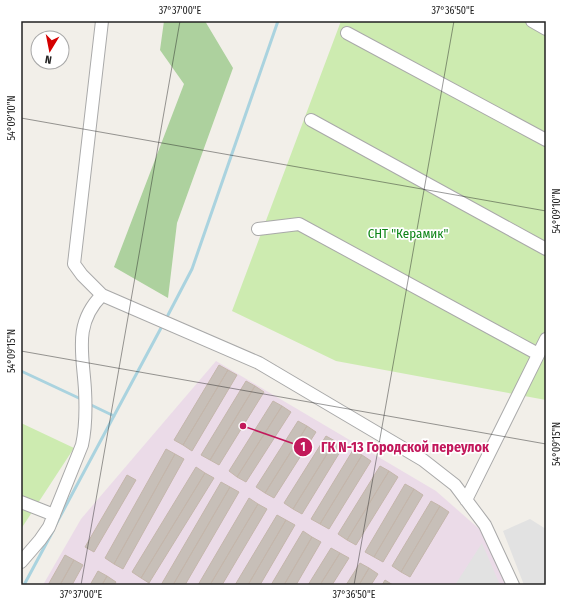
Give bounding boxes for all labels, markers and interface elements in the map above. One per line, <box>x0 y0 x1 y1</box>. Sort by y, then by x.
text: 37°37'00"E <box>159 5 202 17</box>
text: 37°36'50"E <box>432 5 475 17</box>
north arrow <box>30 30 70 70</box>
text: N <box>44 52 53 66</box>
text: 54°09'10"N <box>6 96 18 141</box>
text: 54°09'10"N <box>551 189 563 234</box>
park label: СНТ "Керамик" <box>368 226 448 241</box>
text: 54°09'15"N <box>6 329 18 373</box>
text: 54°09'15"N <box>551 422 563 466</box>
callout: ГК N-13 Городской переулок <box>293 434 497 460</box>
text: ГК N-13 Городской переулок <box>321 439 490 456</box>
text: 1 <box>300 440 306 454</box>
text: 37°37'00"E <box>60 589 103 601</box>
text: 37°36'50"E <box>333 589 376 601</box>

